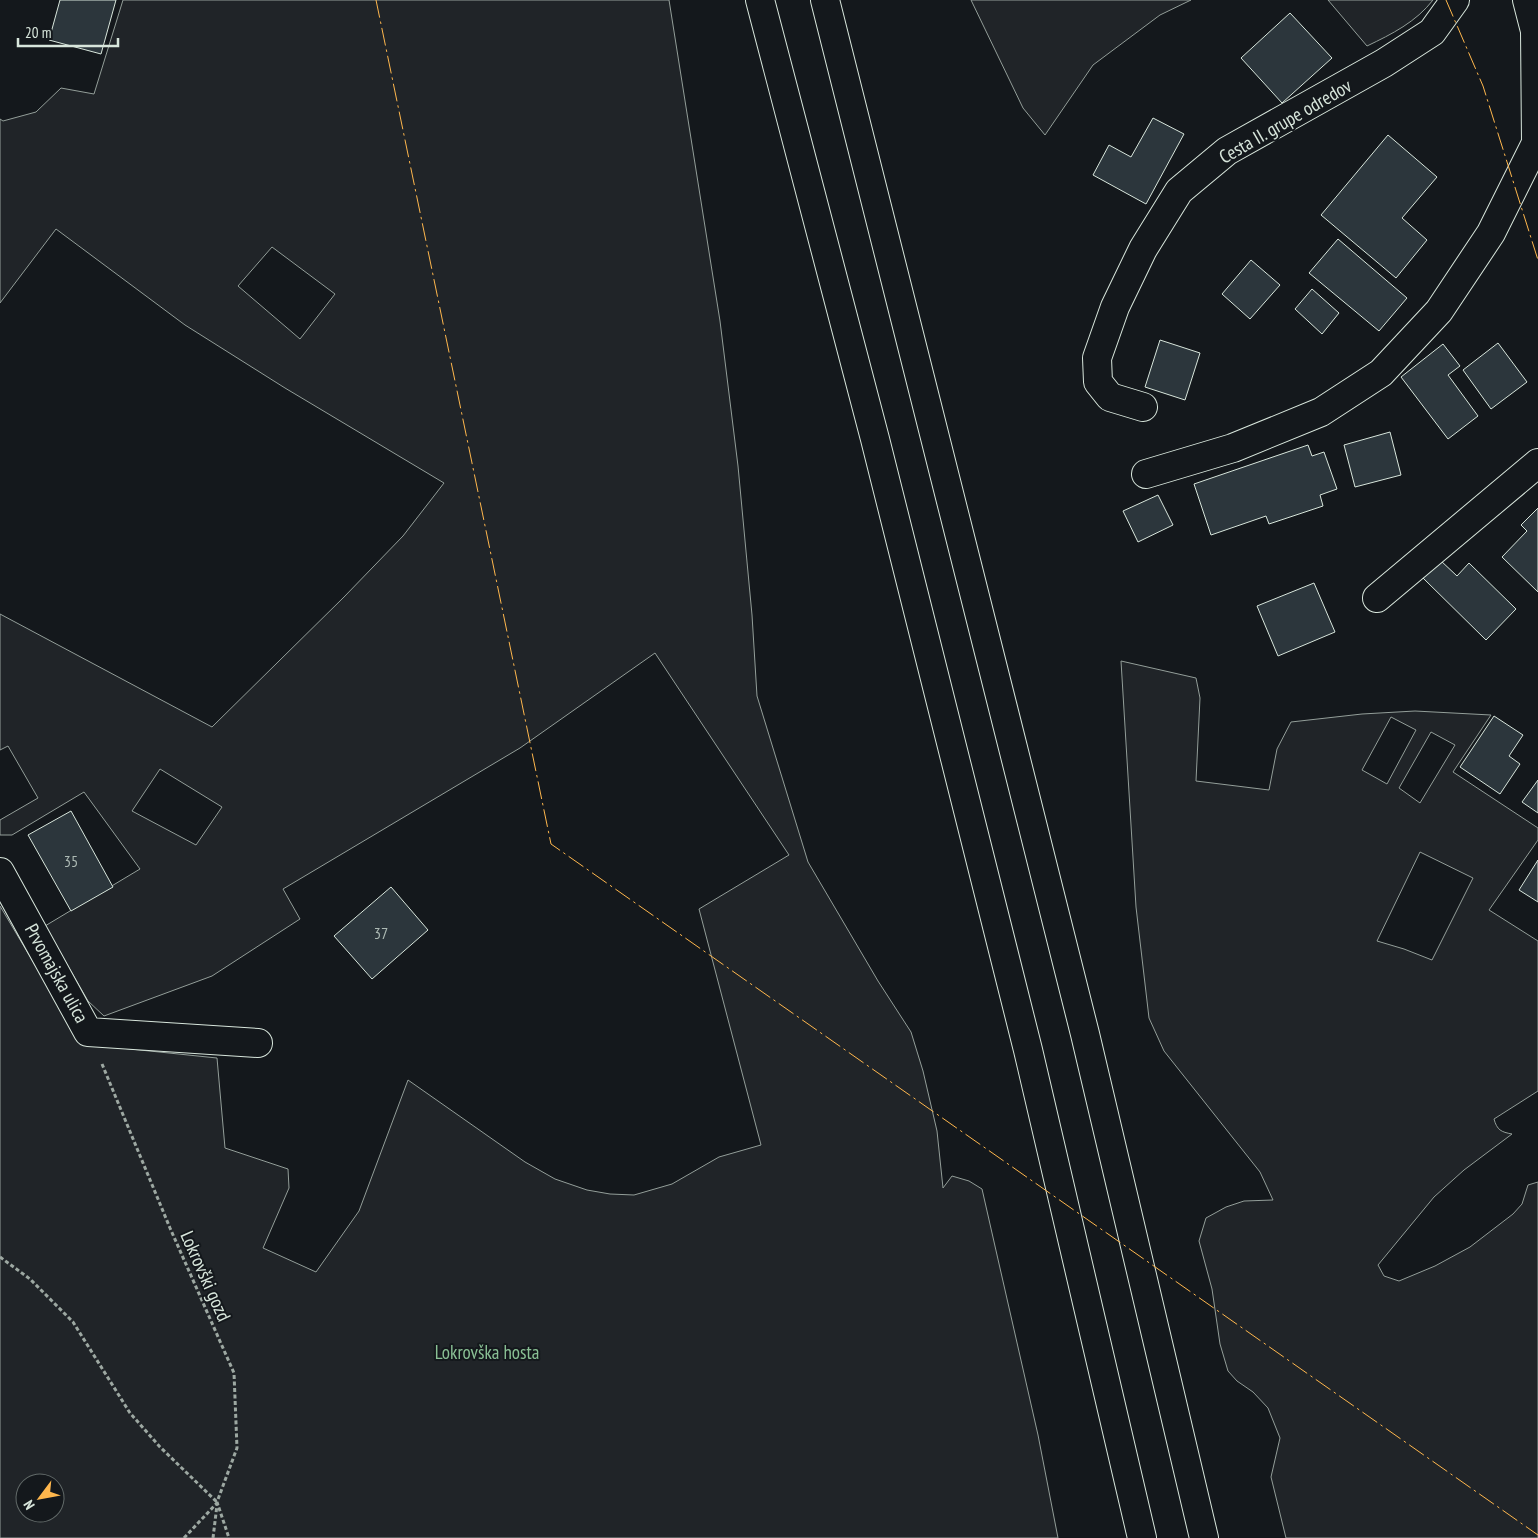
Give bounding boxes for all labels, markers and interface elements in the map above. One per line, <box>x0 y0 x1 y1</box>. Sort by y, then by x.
scale bar <box>18 15 118 47</box>
text: 20 m <box>25 23 51 42</box>
street label: Cesta II. grupe odredov <box>1214 73 1356 169</box>
house number: 35 <box>64 851 78 871</box>
street label: Prvomajska ulica <box>20 919 94 1027</box>
house number: 37 <box>374 923 388 943</box>
street label: Lokrovški gozd <box>175 1227 237 1325</box>
park label: Lokrovška hosta <box>435 1340 539 1364</box>
north arrow <box>15 1473 65 1523</box>
text: N <box>19 1497 39 1513</box>

